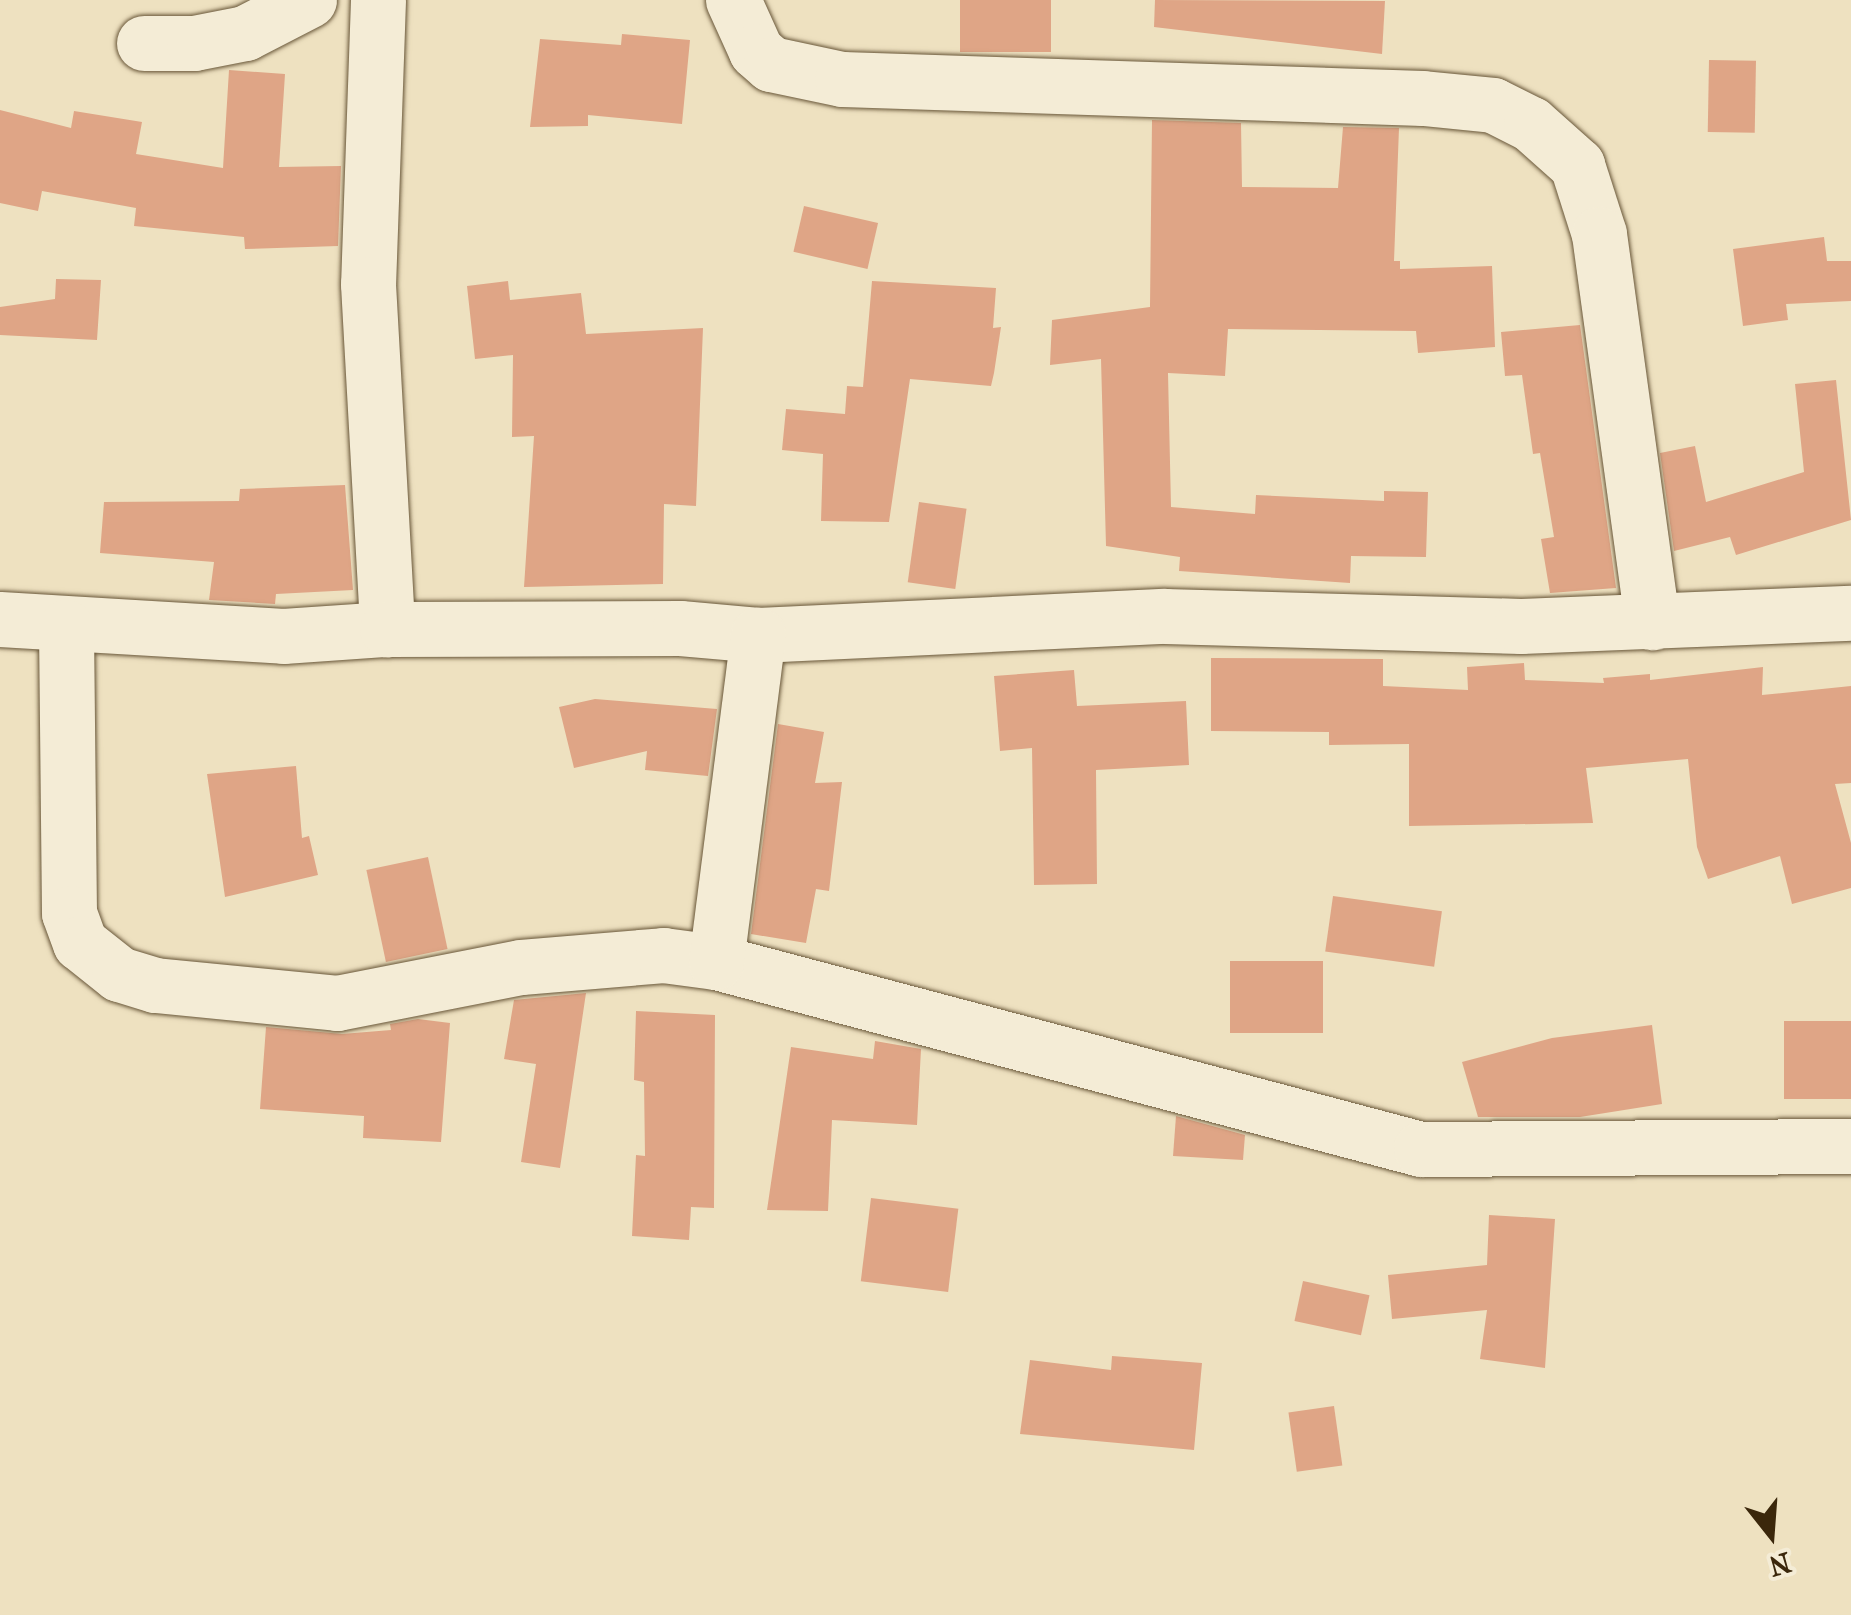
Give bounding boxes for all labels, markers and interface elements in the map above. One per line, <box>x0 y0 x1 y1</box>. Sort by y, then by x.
north arrow <box>1721 1485 1821 1585</box>
text: N <box>1765 1545 1795 1583</box>

